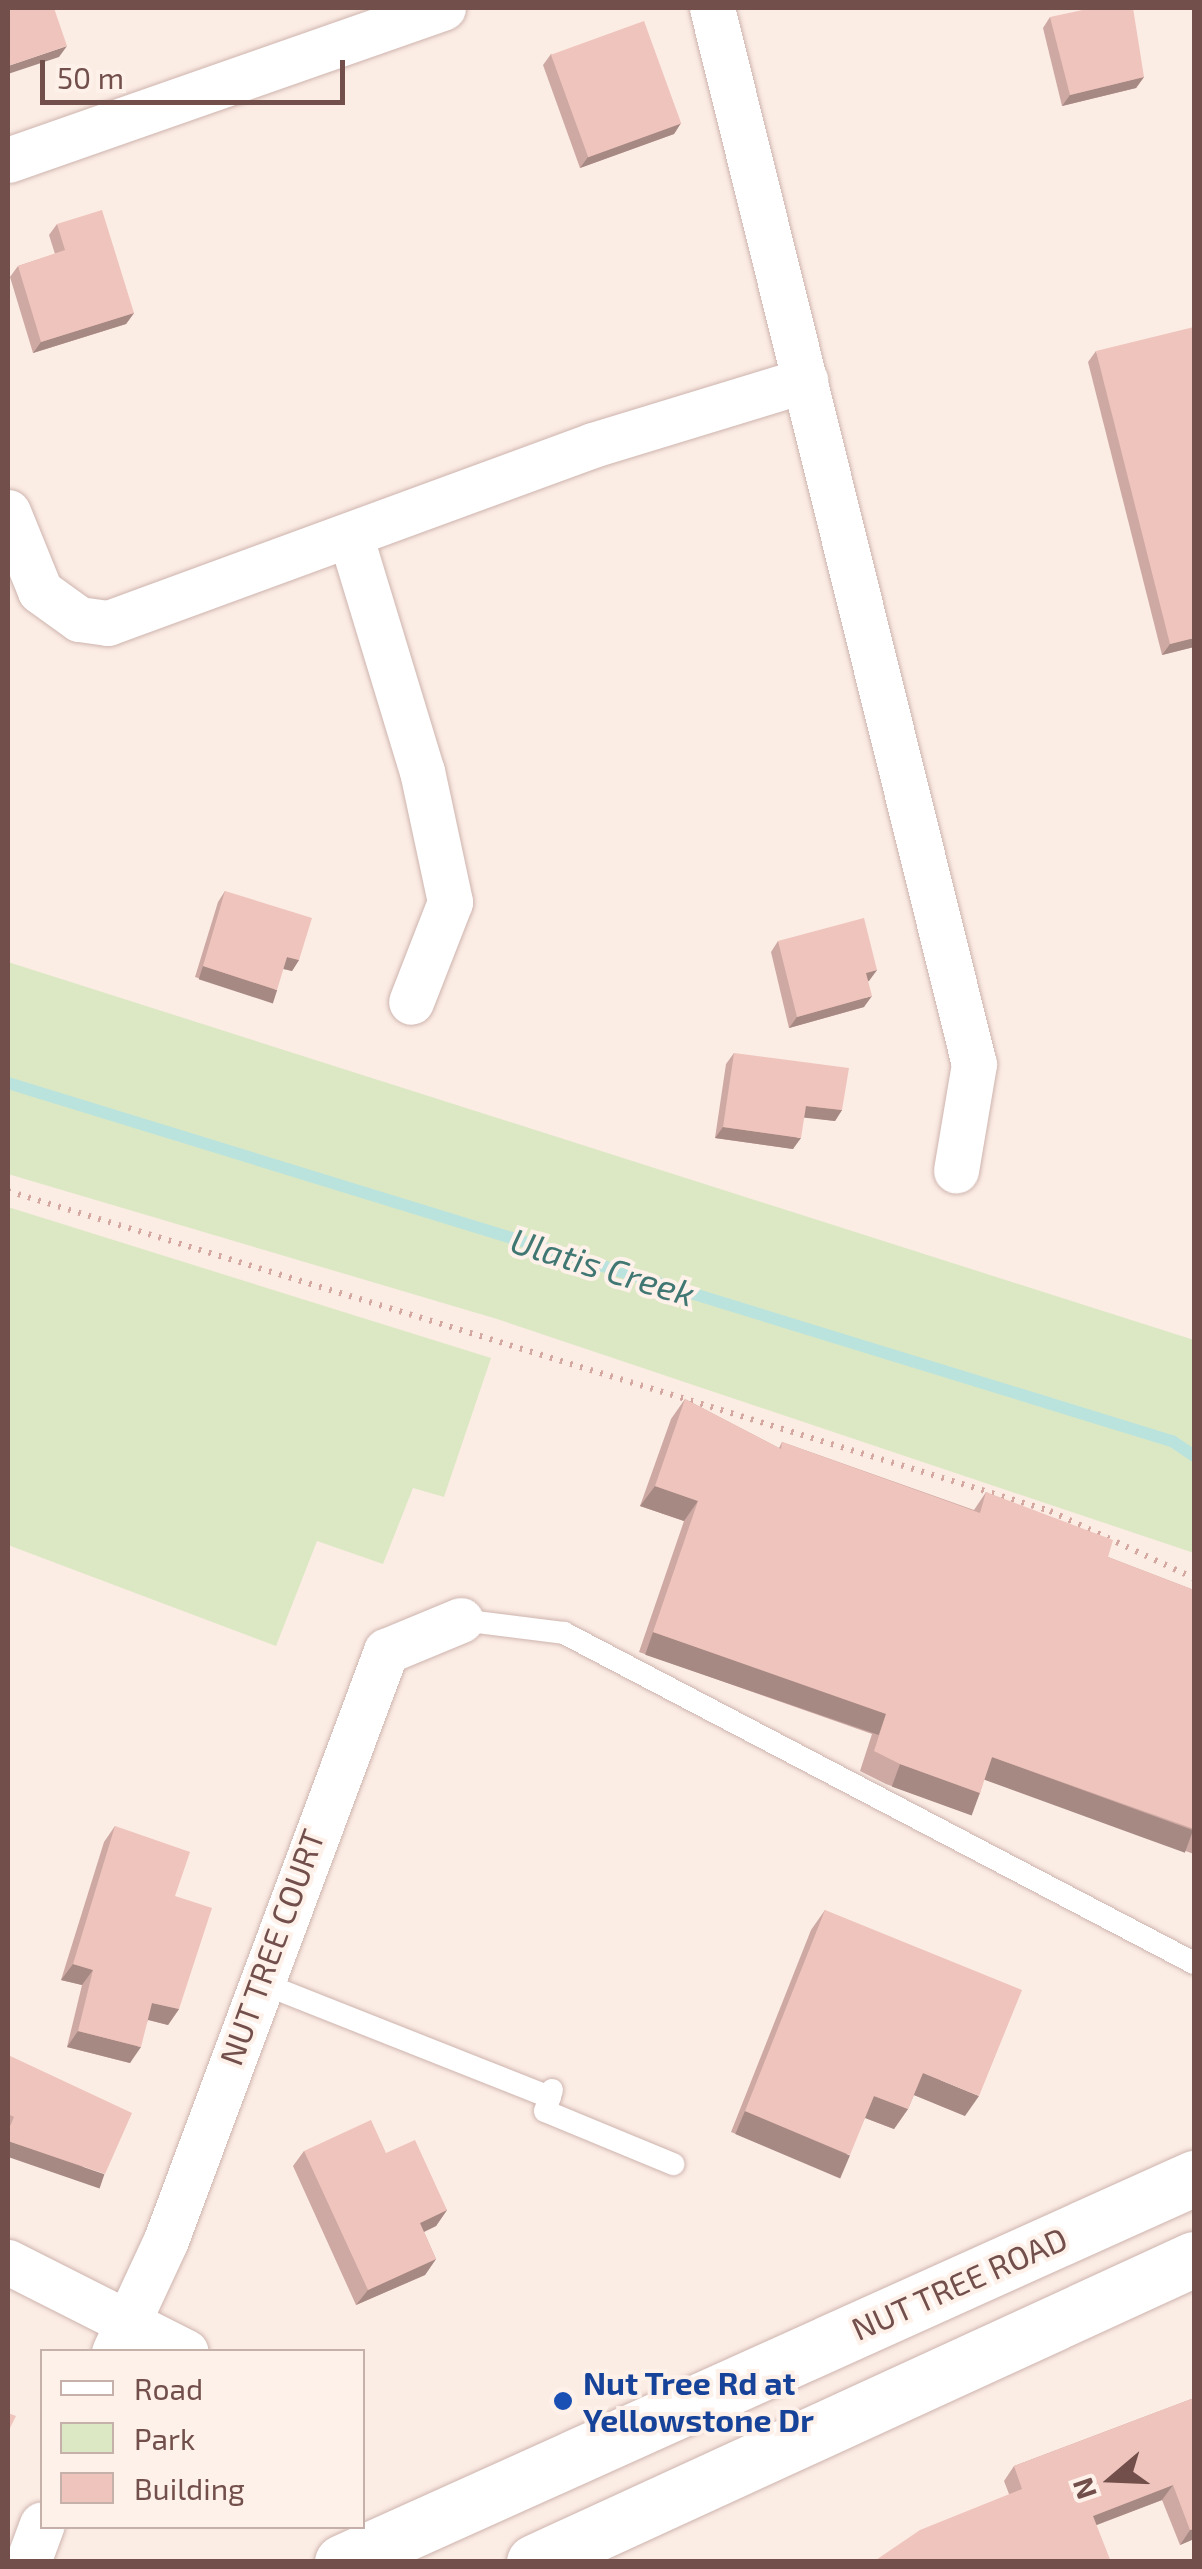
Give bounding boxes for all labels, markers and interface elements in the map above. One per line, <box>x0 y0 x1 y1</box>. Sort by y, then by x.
scale bar <box>45 40 350 102</box>
text: 50 m <box>57 59 124 95</box>
water label: Ulatis Creek <box>506 1218 700 1314</box>
street label: NUT TREE COURT <box>210 1823 332 2071</box>
street label: NUT TREE ROAD <box>845 2218 1073 2348</box>
legend <box>40 2349 365 2529</box>
place label: Nut Tree Rd at Yellowstone Dr <box>583 2364 814 2439</box>
text: Road <box>134 2370 203 2406</box>
marker: Nut Tree Rd at Yellowstone Dr <box>552 2390 574 2412</box>
text: Park <box>134 2420 195 2456</box>
north arrow <box>1062 2429 1162 2529</box>
text: Building <box>134 2470 245 2506</box>
text: N <box>1064 2474 1103 2504</box>

